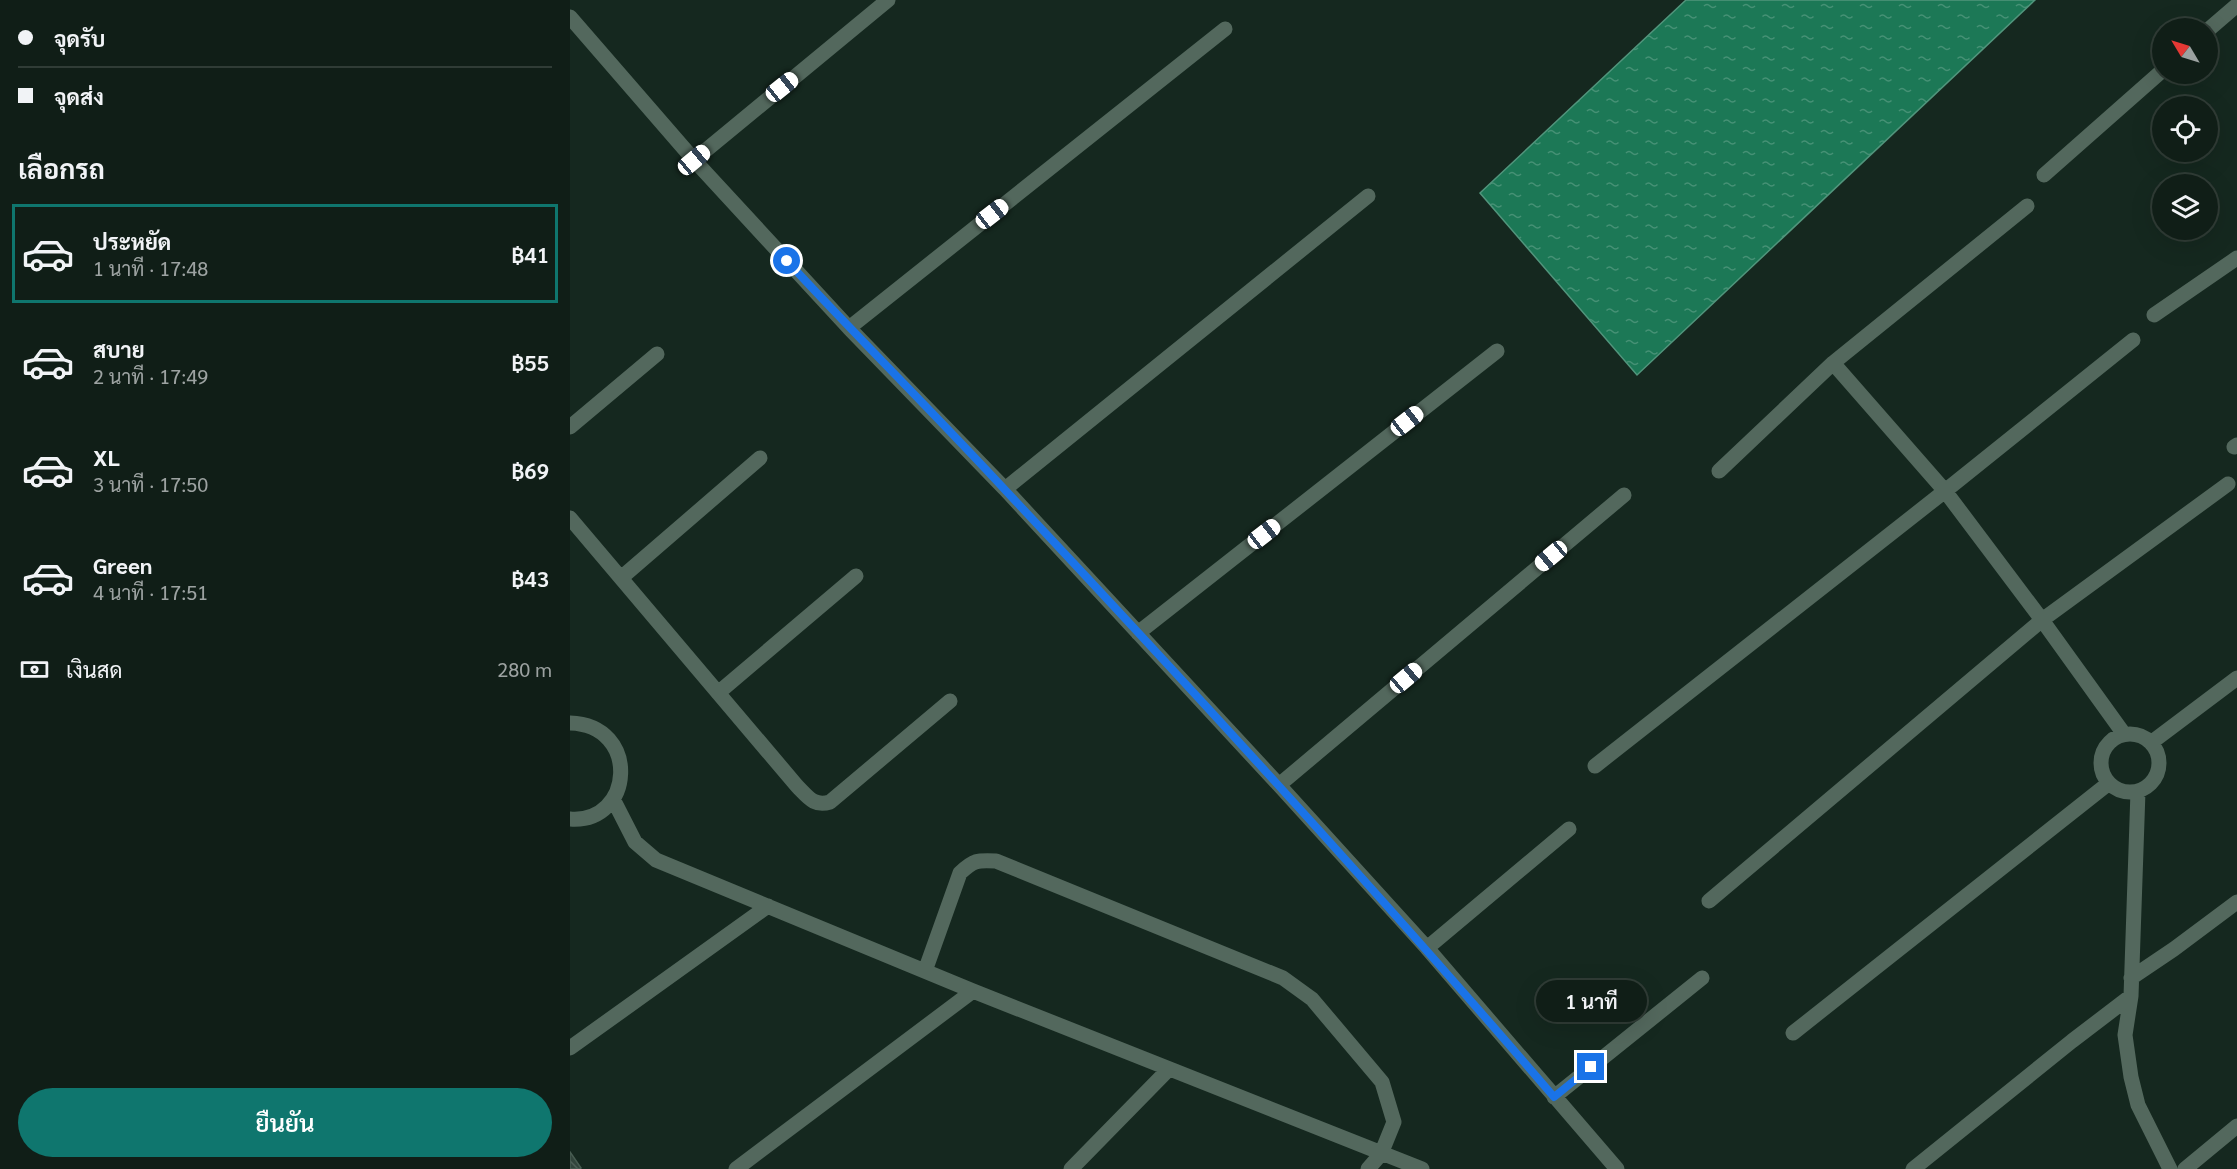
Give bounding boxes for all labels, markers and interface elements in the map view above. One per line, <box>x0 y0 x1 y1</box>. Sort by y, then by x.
north arrow <box>2152 18 2218 84</box>
map controls <box>2152 18 2218 240</box>
text: จุดรับ <box>54 24 105 52</box>
car <box>762 69 802 105</box>
text: จุดส่ง <box>54 82 104 110</box>
button: locate <box>2152 96 2218 162</box>
car <box>674 142 714 178</box>
text: เลือกรถ <box>18 150 105 185</box>
button: layers <box>2152 174 2218 240</box>
car <box>972 196 1012 232</box>
icon: car <box>21 227 75 281</box>
text: ประหยัด <box>93 227 171 255</box>
text: ฿41 <box>511 240 549 268</box>
route start <box>773 247 800 274</box>
text: 1 นาที · 17:48 <box>93 255 208 281</box>
icon: car <box>21 335 75 389</box>
text: สบาย <box>93 335 145 363</box>
text: ฿55 <box>511 348 549 376</box>
text: 2 นาที · 17:49 <box>93 363 208 389</box>
car <box>1387 403 1427 439</box>
icon: car <box>21 443 75 497</box>
text: XL <box>93 443 120 471</box>
text: ฿69 <box>511 456 549 484</box>
text: 3 นาที · 17:50 <box>93 471 208 497</box>
car <box>1244 516 1284 552</box>
car <box>1531 538 1571 574</box>
icon: car <box>21 551 75 605</box>
text: Green <box>93 551 152 579</box>
text: ฿43 <box>511 564 549 592</box>
text: 4 นาที · 17:51 <box>93 579 208 605</box>
icon: cash <box>18 653 51 686</box>
text: เงินสด <box>66 655 123 683</box>
text: 280 m <box>497 656 552 682</box>
car <box>1386 660 1426 696</box>
callout: 1 นาที <box>1536 980 1646 1022</box>
text: 1 นาที <box>1565 988 1618 1014</box>
route end <box>1577 1053 1604 1080</box>
button: ยืนยัน <box>18 1088 552 1157</box>

